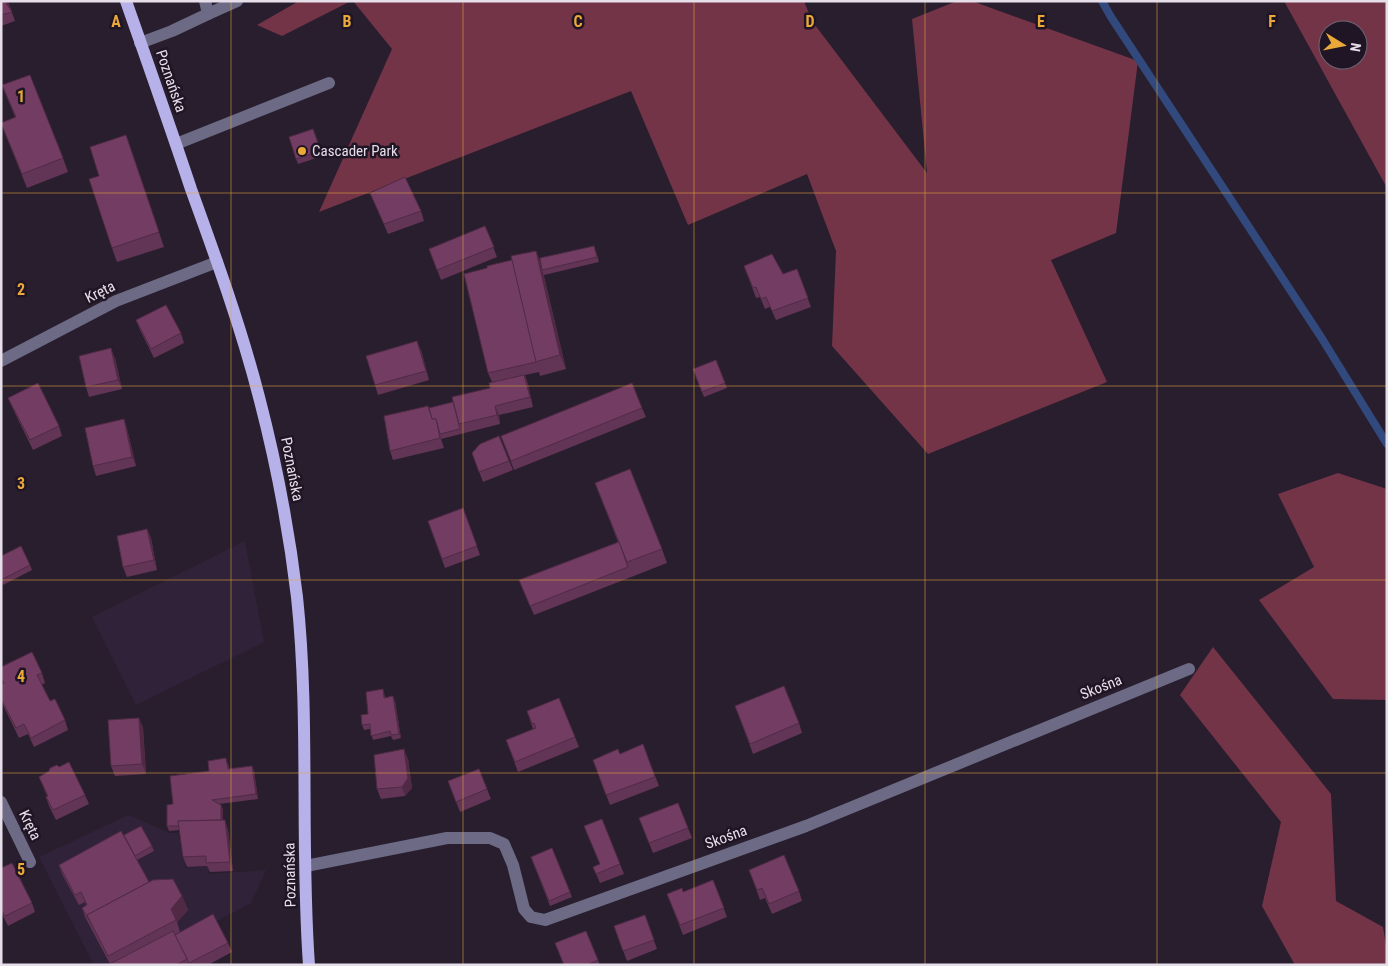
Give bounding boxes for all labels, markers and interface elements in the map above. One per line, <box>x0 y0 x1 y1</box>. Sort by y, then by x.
text: A <box>111 12 121 31</box>
text: B <box>343 12 352 31</box>
text: C <box>573 12 583 31</box>
text: D <box>805 12 815 31</box>
text: E <box>1037 12 1045 31</box>
text: F <box>1268 12 1276 31</box>
north arrow <box>1318 20 1368 70</box>
text: N <box>1347 42 1364 53</box>
street label: Poznańska <box>152 47 190 115</box>
text: 1 <box>17 87 25 106</box>
place label: Cascader Park <box>312 142 398 160</box>
marker: Cascader Park <box>296 145 308 157</box>
street label: Kręta <box>82 277 118 307</box>
text: 2 <box>17 280 25 299</box>
street label: Poznańska <box>277 436 307 502</box>
text: 3 <box>17 474 25 493</box>
text: 4 <box>17 667 25 686</box>
street label: Skośna <box>1078 671 1124 703</box>
street label: Kręta <box>15 807 45 843</box>
street label: Skośna <box>703 821 749 853</box>
street label: Poznańska <box>280 842 300 908</box>
text: 5 <box>17 860 25 879</box>

